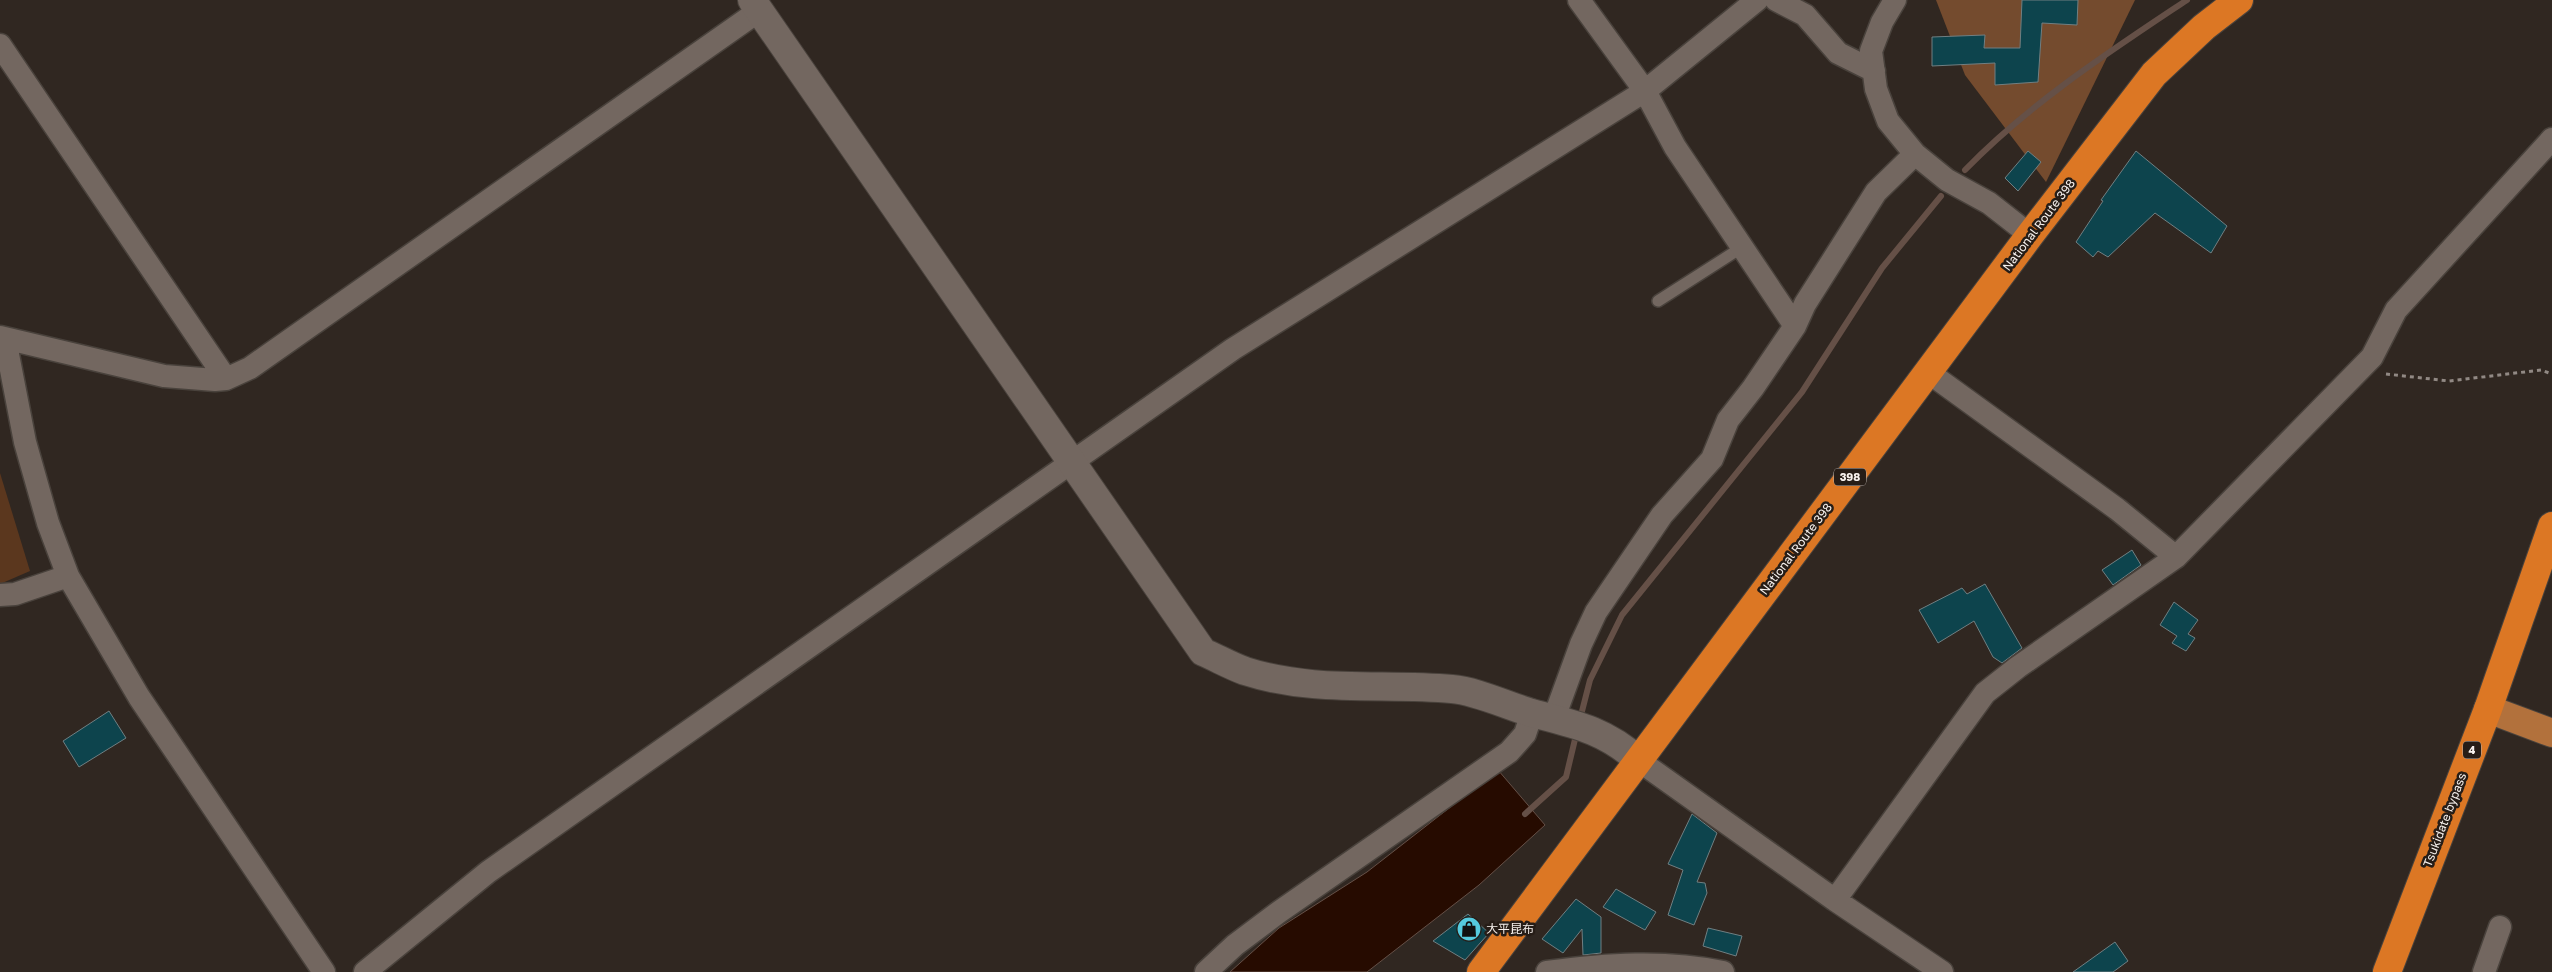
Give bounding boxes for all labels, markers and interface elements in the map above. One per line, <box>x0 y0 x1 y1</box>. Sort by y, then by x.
street label: National Route 398 <box>1999 176 2078 273</box>
road number: 398 <box>1834 468 1866 486</box>
street label: National Route 398 <box>1756 500 1835 597</box>
road number: 4 <box>2463 742 2481 758</box>
street label: Tsukidate bypass <box>2420 771 2469 869</box>
shop icon: 大平昆布 <box>1456 916 1482 942</box>
place label: 大平昆布 <box>1486 921 1534 936</box>

